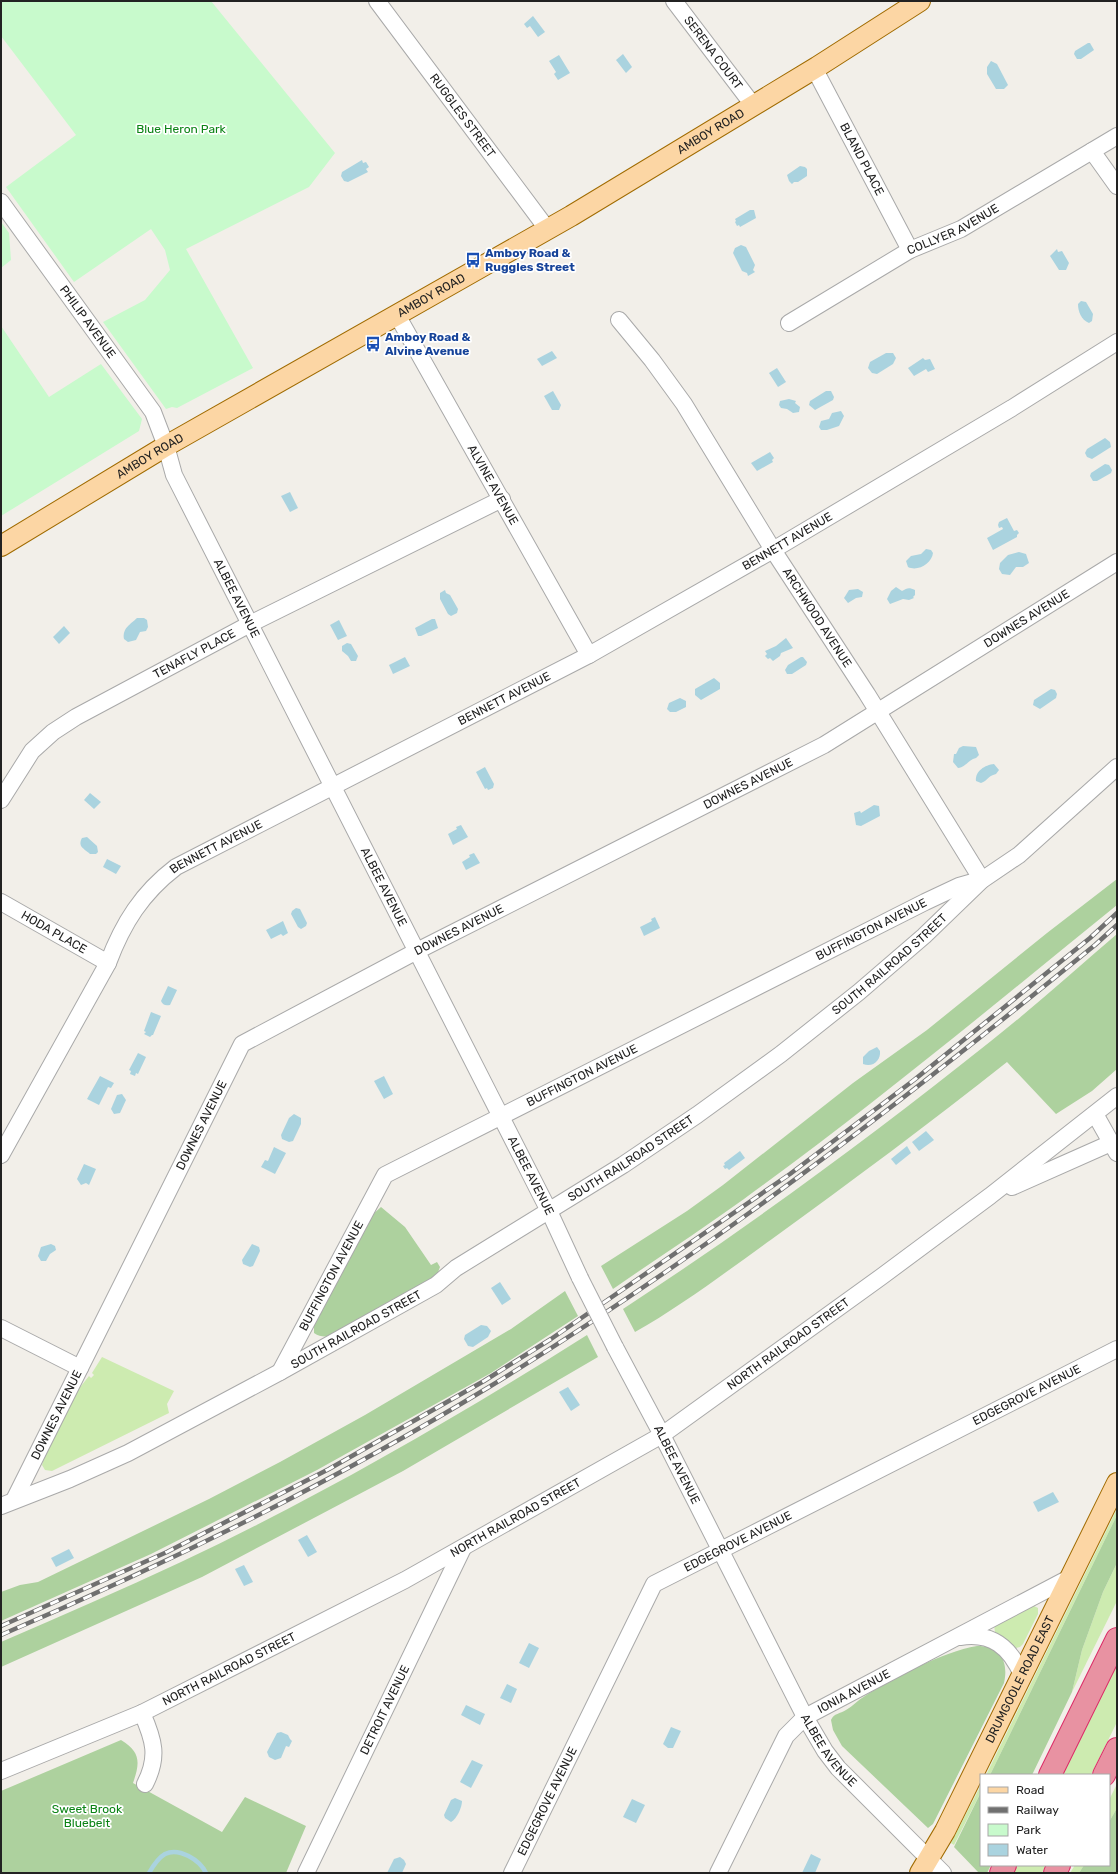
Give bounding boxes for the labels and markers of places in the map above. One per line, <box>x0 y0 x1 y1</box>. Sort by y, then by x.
place label: Amboy Road & Ruggles Street <box>485 246 575 274</box>
bus stop icon: Amboy Road & Ruggles Street <box>464 251 482 269</box>
place label: Amboy Road & Alvine Avenue <box>385 330 470 358</box>
bus stop icon: Amboy Road & Alvine Avenue <box>364 335 382 353</box>

